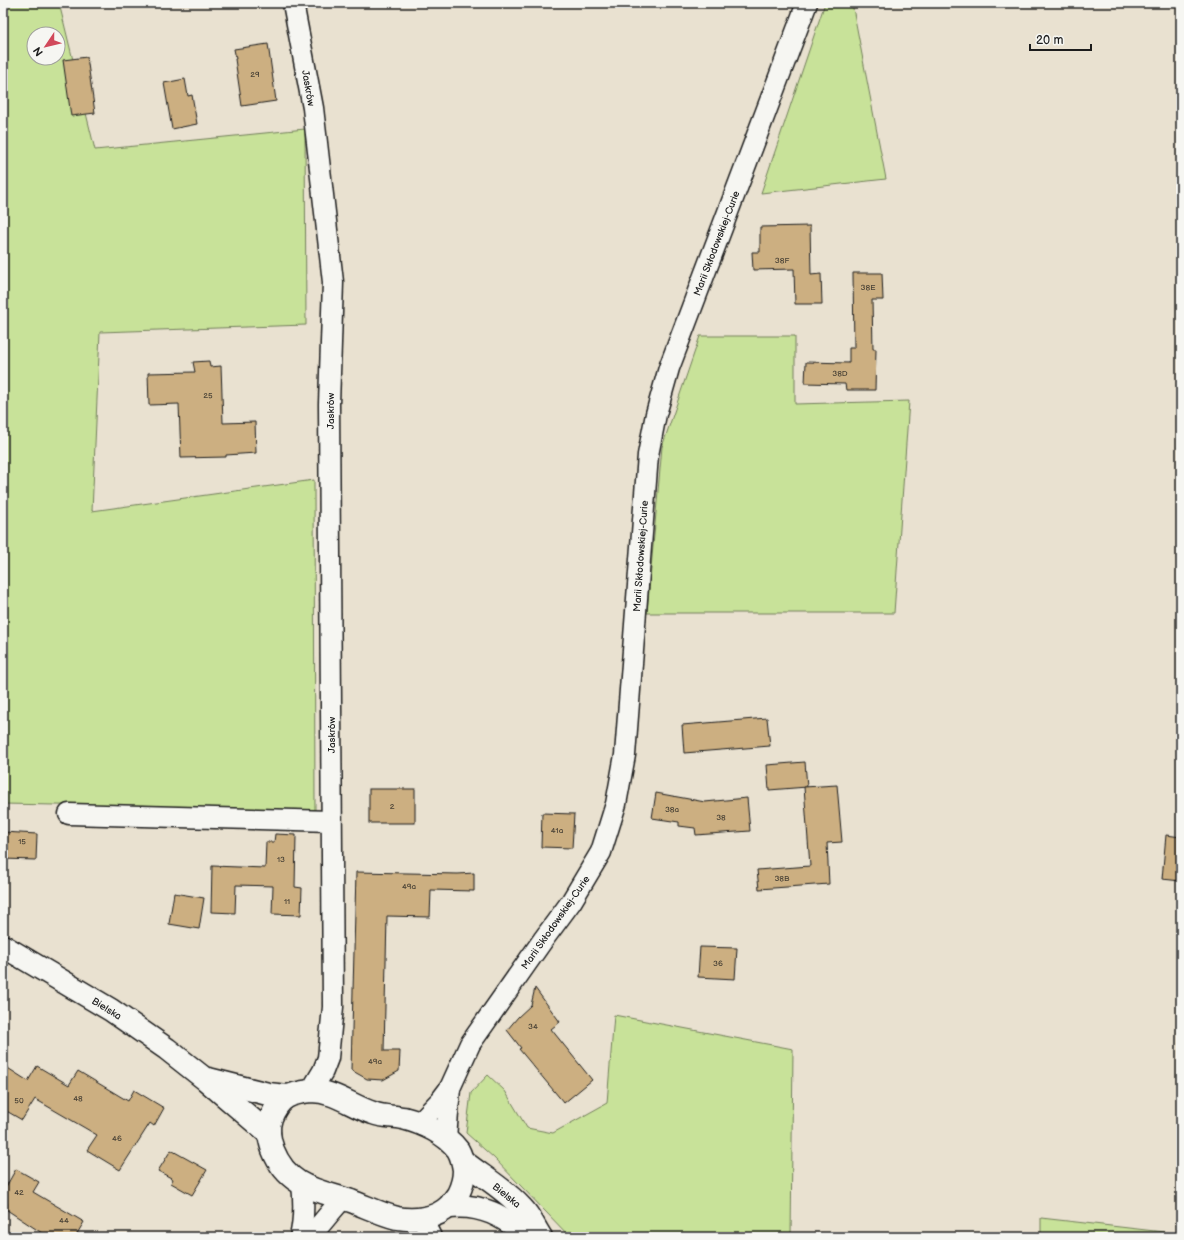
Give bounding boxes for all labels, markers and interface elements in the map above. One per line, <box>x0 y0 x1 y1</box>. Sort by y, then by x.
north arrow <box>26 26 66 66</box>
scale bar <box>1030 26 1091 52</box>
text: 20 m <box>1036 33 1063 48</box>
text: N <box>31 44 46 59</box>
street label: Jaskrów <box>299 69 317 107</box>
house number: 29 <box>250 70 260 79</box>
street label: Marii Skłodowskiej-Curie <box>691 189 743 298</box>
house number: 38F <box>775 256 789 265</box>
house number: 38E <box>861 283 875 292</box>
house number: 38D <box>832 369 848 378</box>
house number: 25 <box>203 391 213 400</box>
street label: Jaskrów <box>325 393 337 429</box>
street label: Marii Skłodowskiej-Curie <box>631 500 651 612</box>
street label: Jaskrów <box>326 717 338 753</box>
house number: 2 <box>390 802 395 811</box>
house number: 38a <box>665 805 680 814</box>
house number: 38 <box>716 813 726 822</box>
house number: 41a <box>551 826 564 835</box>
house number: 15 <box>18 837 26 846</box>
house number: 13 <box>277 855 285 864</box>
street label: Marii Skłodowskiej-Curie <box>519 873 593 972</box>
house number: 38B <box>774 874 790 883</box>
house number: 49a <box>402 882 416 891</box>
house number: 11 <box>284 897 290 906</box>
house number: 36 <box>713 959 723 968</box>
street label: Bielska <box>89 995 124 1023</box>
house number: 34 <box>528 1022 538 1031</box>
house number: 49a <box>368 1057 382 1066</box>
house number: 48 <box>73 1094 83 1103</box>
house number: 50 <box>14 1096 24 1105</box>
house number: 46 <box>112 1134 122 1143</box>
street label: Bielska <box>490 1181 523 1211</box>
house number: 42 <box>14 1188 24 1197</box>
house number: 44 <box>59 1216 69 1225</box>

